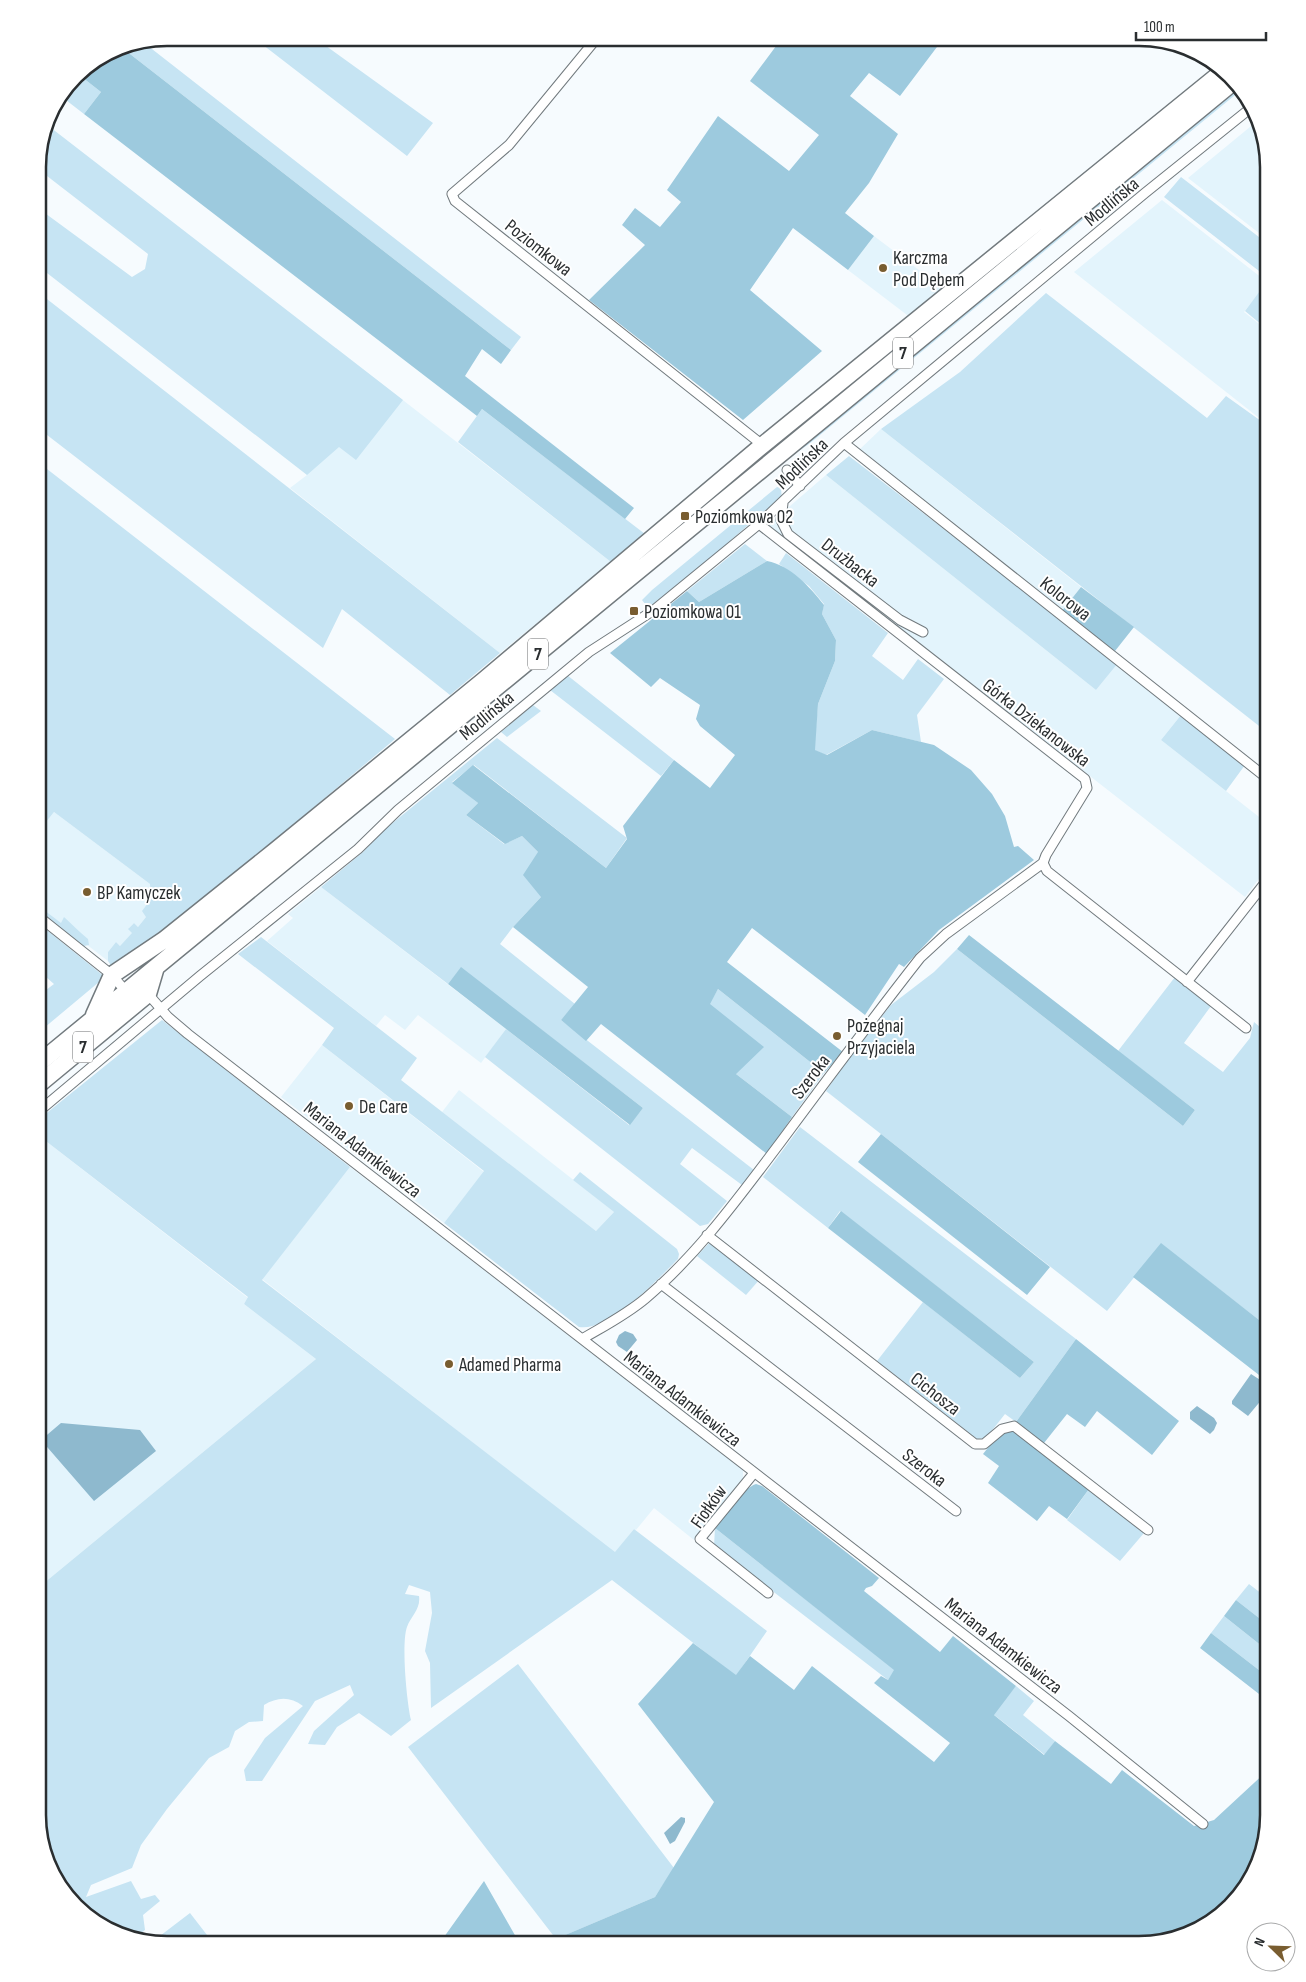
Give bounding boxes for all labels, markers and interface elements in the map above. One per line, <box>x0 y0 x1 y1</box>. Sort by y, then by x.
scale bar <box>1136 10 1266 42</box>
text: 100 m <box>1144 18 1175 37</box>
street label: Modlińska <box>1080 173 1144 232</box>
street label: Poziomkowa <box>500 215 576 281</box>
place label: Karczma Pod Dębem <box>893 247 965 292</box>
marker: Karczma Pod Dębem <box>877 262 889 274</box>
road number: 7 <box>893 338 913 368</box>
street label: Modlińska <box>771 434 833 495</box>
place label: Poziomkowa 02 <box>695 506 793 529</box>
marker: Poziomkowa 02 <box>679 510 691 522</box>
street label: Drużbacka <box>817 534 884 593</box>
street label: Kolorowa <box>1035 572 1095 626</box>
place label: Poziomkowa 01 <box>644 601 741 624</box>
marker: Poziomkowa 01 <box>628 605 640 617</box>
road number: 7 <box>528 639 548 670</box>
street label: Górka Dziekanowska <box>978 674 1094 772</box>
street label: Modlińska <box>455 687 519 746</box>
place label: BP Kamyczek <box>97 882 181 905</box>
marker: BP Kamyczek <box>81 886 93 898</box>
place label: Pożegnaj Przyjaciela <box>847 1015 915 1060</box>
marker: Pożegnaj Przyjaciela <box>831 1030 843 1042</box>
road number: 7 <box>73 1032 93 1062</box>
street label: Szeroka <box>787 1050 835 1104</box>
place label: De Care <box>359 1096 408 1119</box>
street label: Mariana Adamkiewicza <box>299 1097 425 1203</box>
marker: De Care <box>343 1100 355 1112</box>
street label: Mariana Adamkiewicza <box>619 1346 745 1452</box>
place label: Adamed Pharma <box>458 1354 561 1377</box>
marker: Adamed Pharma <box>443 1358 455 1370</box>
street label: Cichosza <box>906 1368 965 1421</box>
street label: Szeroka <box>897 1444 951 1493</box>
street label: Fiołków <box>686 1480 733 1533</box>
street label: Mariana Adamkiewicza <box>940 1593 1066 1699</box>
north arrow <box>1246 1922 1296 1972</box>
text: N <box>1250 1935 1269 1949</box>

